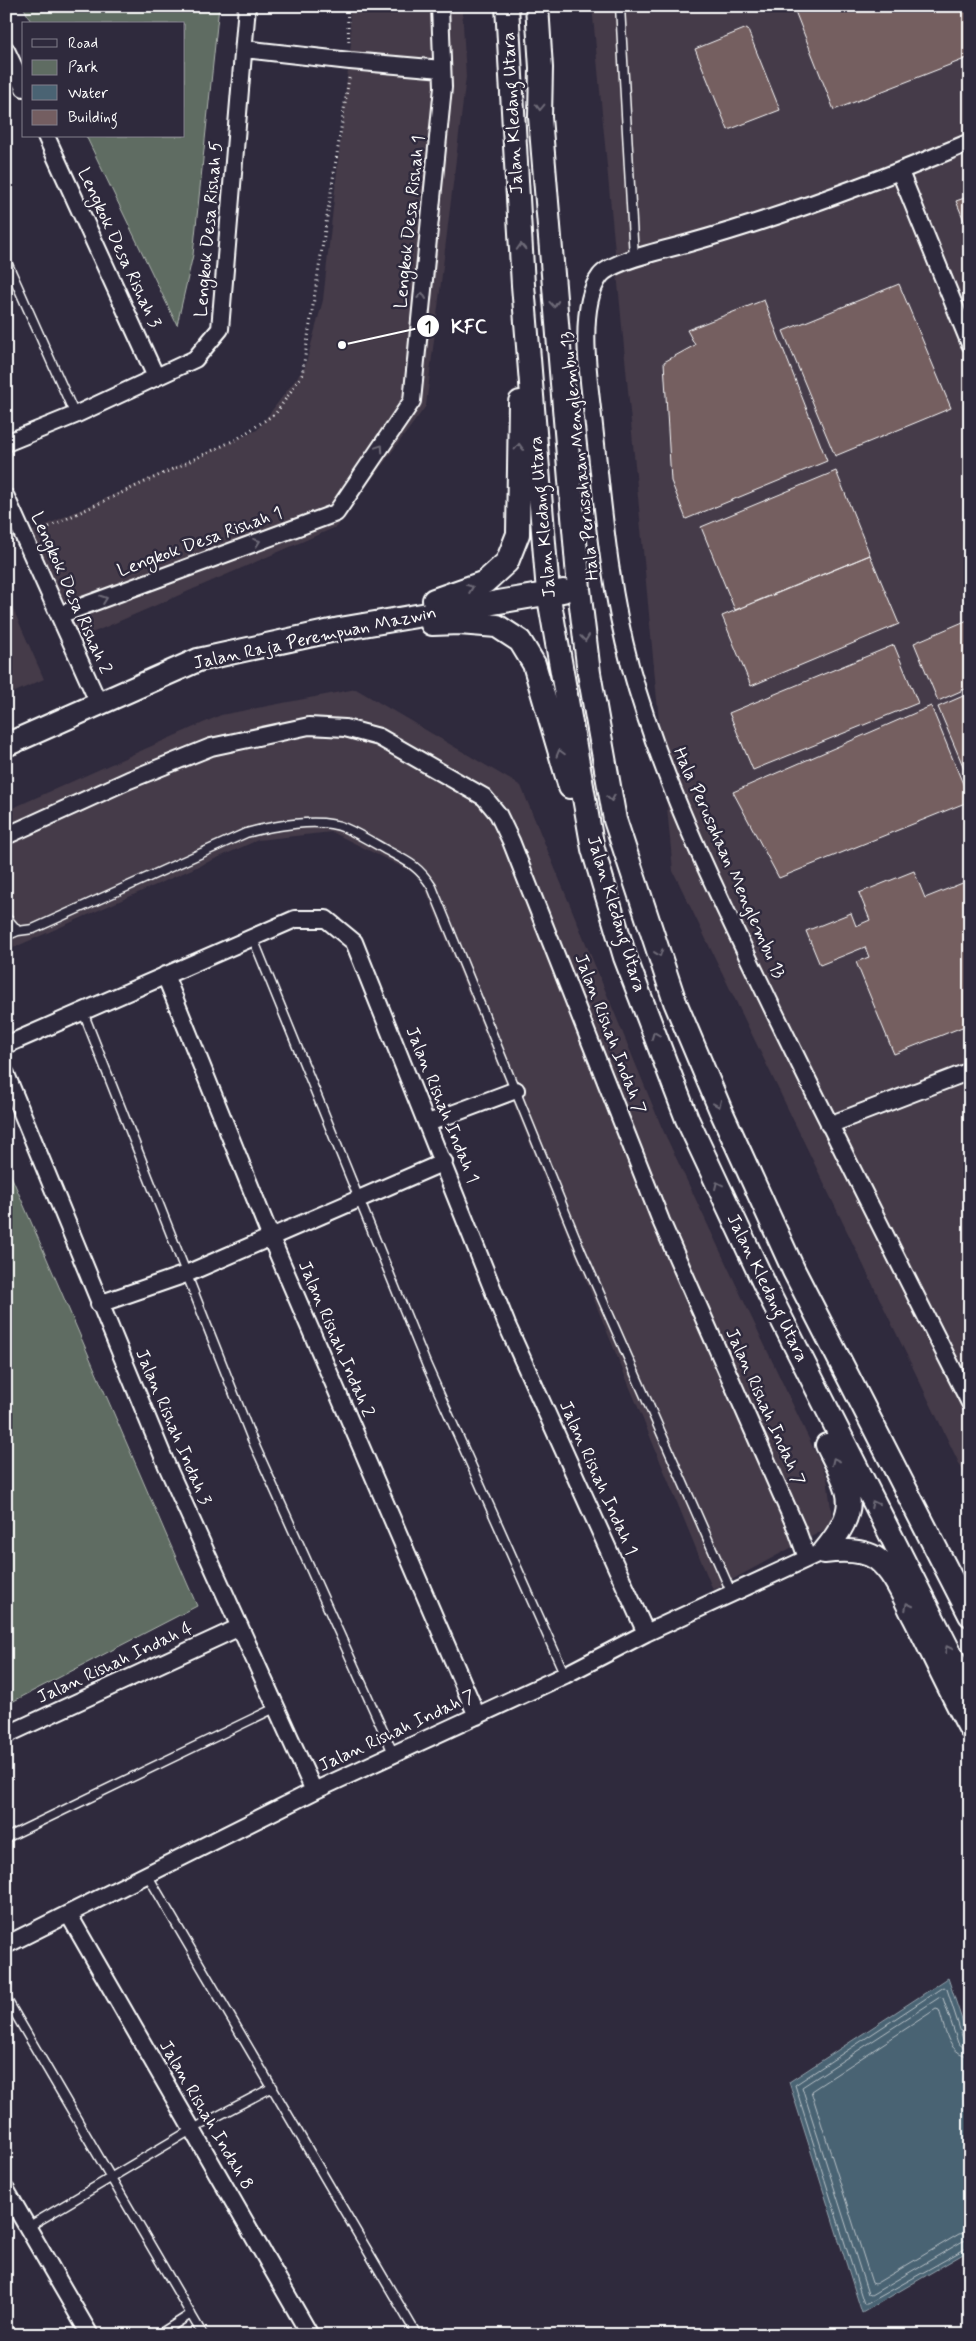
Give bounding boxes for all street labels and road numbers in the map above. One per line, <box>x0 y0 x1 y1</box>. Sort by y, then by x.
street label: Jalan Kledang Utara <box>497 31 531 195</box>
street label: Lengkok Desa Rishah 1 <box>389 134 432 310</box>
street label: Lengkok Desa Rishah 5 <box>189 140 230 318</box>
street label: Lengkok Desa Rishah 3 <box>70 164 167 332</box>
street label: Hala Perusahaan Menglembu 13 <box>555 330 605 582</box>
street label: Jalan Kledang Utara <box>524 435 564 599</box>
street label: Lengkok Desa Rishah 1 <box>114 501 286 584</box>
street label: Lengkok Desa Rishah 2 <box>24 508 118 678</box>
street label: Jalan Raja Perempuan Mazwin <box>191 601 439 675</box>
street label: Hala Perusahaan Menglembu 13 <box>667 744 791 983</box>
street label: Jalan Kledang Utara <box>579 833 651 996</box>
street label: Jalan Rishah Indah 7 <box>568 950 652 1118</box>
street label: Jalan Rishah Indah 1 <box>400 1023 484 1187</box>
street label: Jalan Kledang Utara <box>719 1210 813 1367</box>
street label: Jalan Rishah Indah 2 <box>292 1257 380 1421</box>
street label: Jalan Rishah Indah 7 <box>719 1324 811 1490</box>
street label: Jalan Rishah Indah 3 <box>129 1345 217 1509</box>
street label: Jalan Rishah Indah 1 <box>553 1397 643 1559</box>
street label: Jalan Rishah Indah 4 <box>33 1616 197 1710</box>
street label: Jalan Rishah Indah 7 <box>315 1684 479 1778</box>
street label: Jalan Rishah Indah 8 <box>153 2036 259 2194</box>

